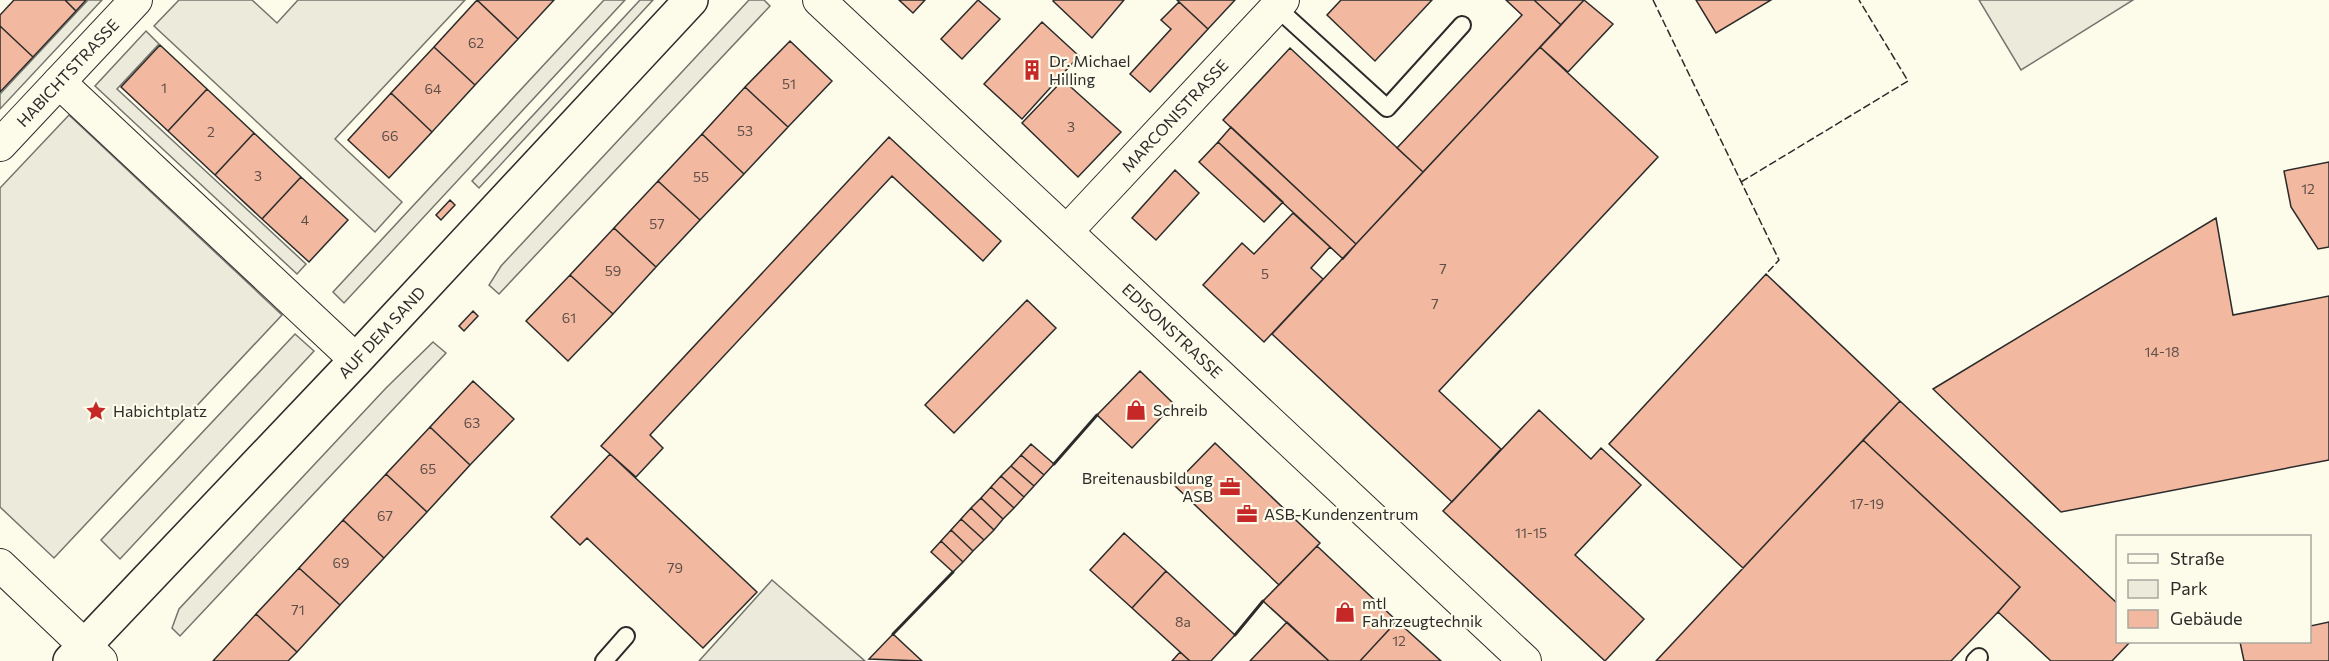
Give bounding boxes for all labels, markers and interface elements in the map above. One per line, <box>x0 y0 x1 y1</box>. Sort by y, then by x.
street label: HABICHTSTRASSE <box>12 15 122 130</box>
house number: 62 <box>468 34 484 51</box>
place label: Dr. Michael Hilling <box>1049 51 1131 88</box>
street label: MARCONISTRASSE <box>1117 55 1232 175</box>
building icon: Dr. Michael Hilling <box>1020 58 1044 82</box>
house number: 51 <box>782 75 796 92</box>
house number: 1 <box>161 79 167 96</box>
house number: 64 <box>425 80 442 97</box>
house number: 3 <box>1067 118 1075 135</box>
house number: 53 <box>737 122 753 139</box>
house number: 2 <box>207 123 215 140</box>
house number: 66 <box>382 127 399 144</box>
house number: 3 <box>254 167 262 184</box>
house number: 55 <box>693 168 709 185</box>
house number: 12 <box>2301 180 2315 197</box>
house number: 4 <box>301 211 310 228</box>
house number: 57 <box>649 215 665 232</box>
house number: 7 <box>1439 260 1447 277</box>
house number: 59 <box>605 262 621 279</box>
house number: 5 <box>1261 265 1269 282</box>
street label: EDISONSTRASSE <box>1119 279 1227 382</box>
street label: AUF DEM SAND <box>334 282 429 382</box>
house number: 7 <box>1431 295 1439 312</box>
house number: 61 <box>562 309 576 326</box>
house number: 14-18 <box>2145 343 2179 360</box>
shop icon: Schreib <box>1124 398 1148 422</box>
place icon: Habichtplatz <box>84 399 108 423</box>
place label: Schreib <box>1153 400 1208 419</box>
place label: Habichtplatz <box>113 401 207 420</box>
house number: 63 <box>464 414 480 431</box>
house number: 65 <box>420 460 436 477</box>
place label: Breitenausbildung ASB <box>1082 468 1213 505</box>
office icon: Breitenausbildung ASB <box>1218 475 1242 499</box>
house number: 17-19 <box>1850 495 1884 512</box>
office icon: ASB-Kundenzentrum <box>1235 502 1259 526</box>
place label: ASB-Kundenzentrum <box>1264 504 1418 523</box>
house number: 67 <box>377 507 393 524</box>
house number: 11-15 <box>1515 524 1547 541</box>
legend <box>2116 535 2311 643</box>
text: Straße <box>2170 547 2225 569</box>
house number: 69 <box>333 554 349 571</box>
house number: 79 <box>667 559 683 576</box>
text: Park <box>2170 577 2208 599</box>
place label: mtl Fahrzeugtechnik <box>1362 593 1483 630</box>
shop icon: mtl Fahrzeugtechnik <box>1333 600 1357 624</box>
house number: 71 <box>291 601 305 618</box>
text: Gebäude <box>2170 607 2243 629</box>
house number: 8a <box>1175 613 1191 630</box>
house number: 12 <box>1392 632 1406 649</box>

